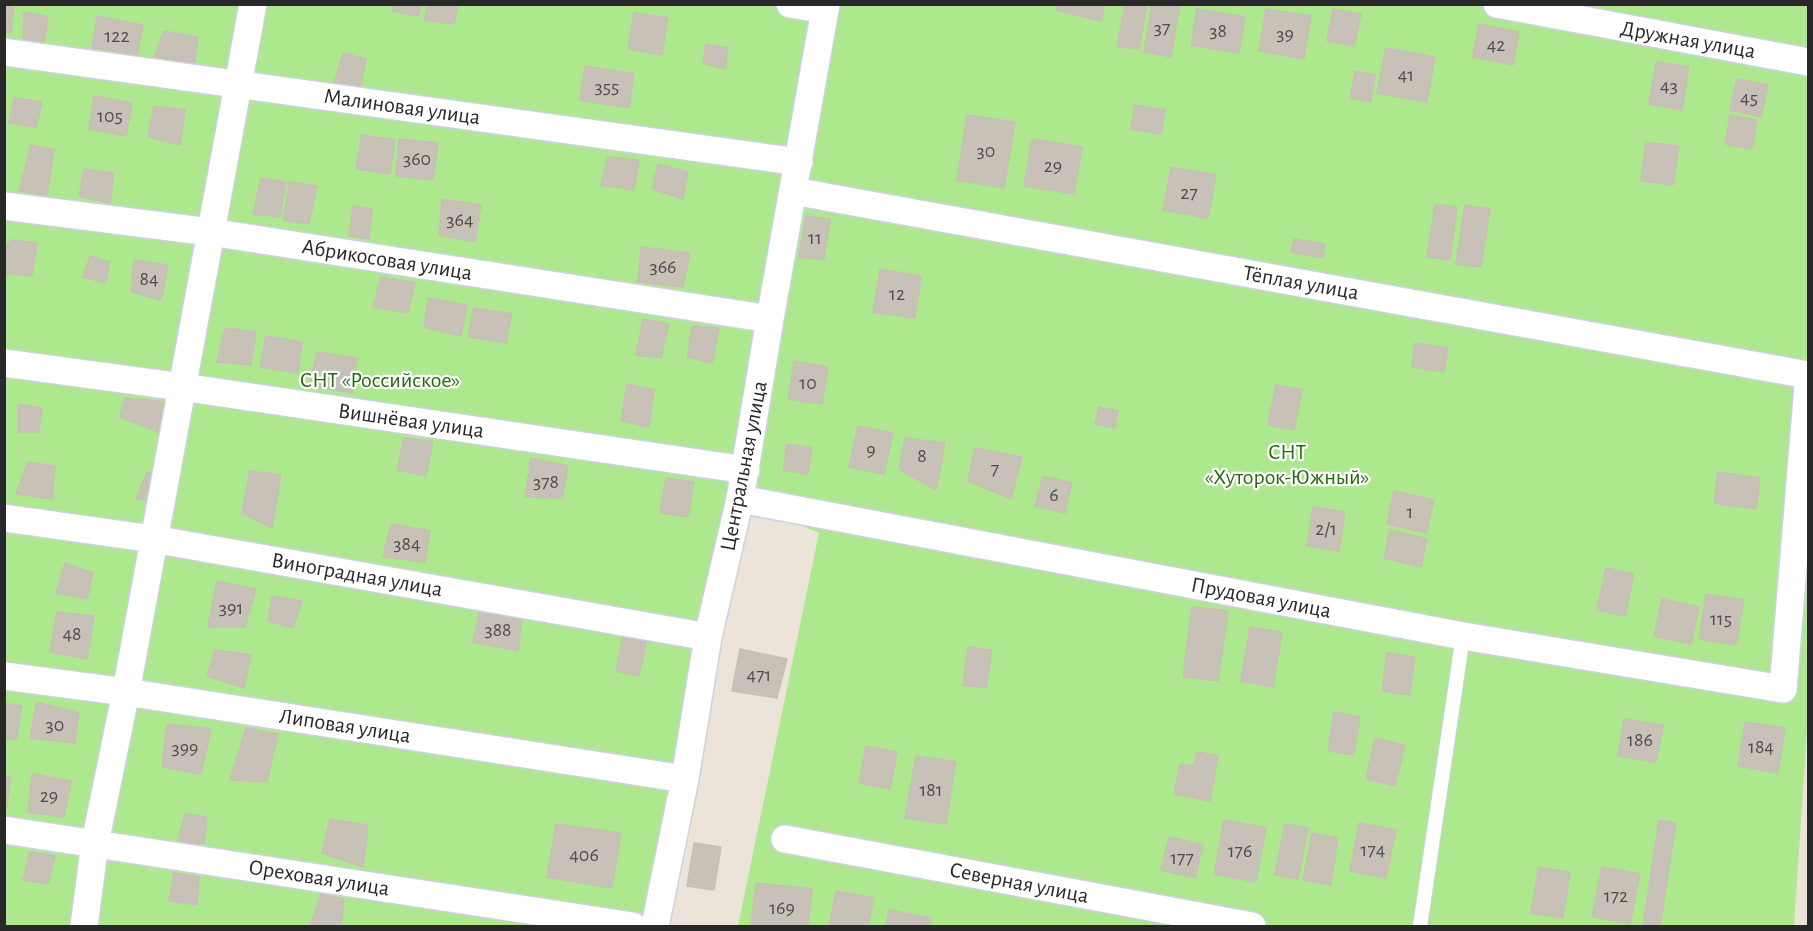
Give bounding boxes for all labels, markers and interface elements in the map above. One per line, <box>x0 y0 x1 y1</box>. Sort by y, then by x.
street label: Дружная улица <box>1618 15 1758 65</box>
house number: 37 <box>1154 16 1170 40</box>
house number: 38 <box>1209 19 1227 43</box>
house number: 39 <box>1276 22 1294 46</box>
house number: 122 <box>104 24 130 48</box>
house number: 42 <box>1487 33 1505 57</box>
house number: 41 <box>1398 63 1414 87</box>
house number: 43 <box>1660 74 1678 98</box>
house number: 355 <box>595 75 619 99</box>
street label: Малиновая улица <box>322 83 482 131</box>
house number: 45 <box>1740 86 1758 110</box>
house number: 105 <box>97 104 123 128</box>
house number: 30 <box>977 139 995 163</box>
house number: 360 <box>403 147 431 171</box>
house number: 29 <box>1044 154 1062 178</box>
house number: 27 <box>1180 181 1198 205</box>
house number: 364 <box>446 208 474 232</box>
house number: 11 <box>808 226 822 250</box>
street label: Абрикосовая улица <box>300 234 474 286</box>
house number: 366 <box>649 255 677 279</box>
street label: Тёплая улица <box>1241 260 1361 306</box>
house number: 84 <box>139 267 159 291</box>
house number: 12 <box>889 282 905 306</box>
park label: СНТ «Российское» <box>300 367 460 393</box>
house number: 10 <box>799 371 817 395</box>
street label: Центральная улица <box>715 379 773 553</box>
street label: Вишнёвая улица <box>336 398 486 444</box>
house number: 9 <box>866 438 876 462</box>
park label: СНТ «Хуторок-Южный» <box>1205 439 1369 490</box>
house number: 8 <box>917 444 927 468</box>
house number: 7 <box>991 457 999 481</box>
house number: 378 <box>533 470 559 494</box>
house number: 6 <box>1049 483 1059 507</box>
house number: 1 <box>1407 500 1413 524</box>
house number: 2/1 <box>1315 517 1337 541</box>
house number: 384 <box>393 532 421 556</box>
street label: Виноградная улица <box>269 547 445 603</box>
street label: Прудовая улица <box>1189 571 1333 625</box>
house number: 391 <box>219 596 243 620</box>
house number: 115 <box>1710 607 1732 631</box>
house number: 388 <box>484 618 512 642</box>
house number: 48 <box>62 622 82 646</box>
house number: 471 <box>747 663 771 687</box>
street label: Липовая улица <box>277 703 413 749</box>
house number: 30 <box>46 713 64 737</box>
house number: 186 <box>1627 728 1653 752</box>
house number: 184 <box>1748 735 1774 759</box>
house number: 399 <box>171 736 199 760</box>
house number: 181 <box>919 778 943 802</box>
house number: 29 <box>40 784 58 808</box>
house number: 174 <box>1361 838 1385 862</box>
house number: 176 <box>1228 839 1252 863</box>
house number: 406 <box>569 843 599 867</box>
house number: 177 <box>1170 846 1194 870</box>
street label: Ореховая улица <box>247 854 391 902</box>
street label: Северная улица <box>947 857 1091 909</box>
house number: 172 <box>1604 884 1628 908</box>
house number: 169 <box>769 896 795 920</box>

